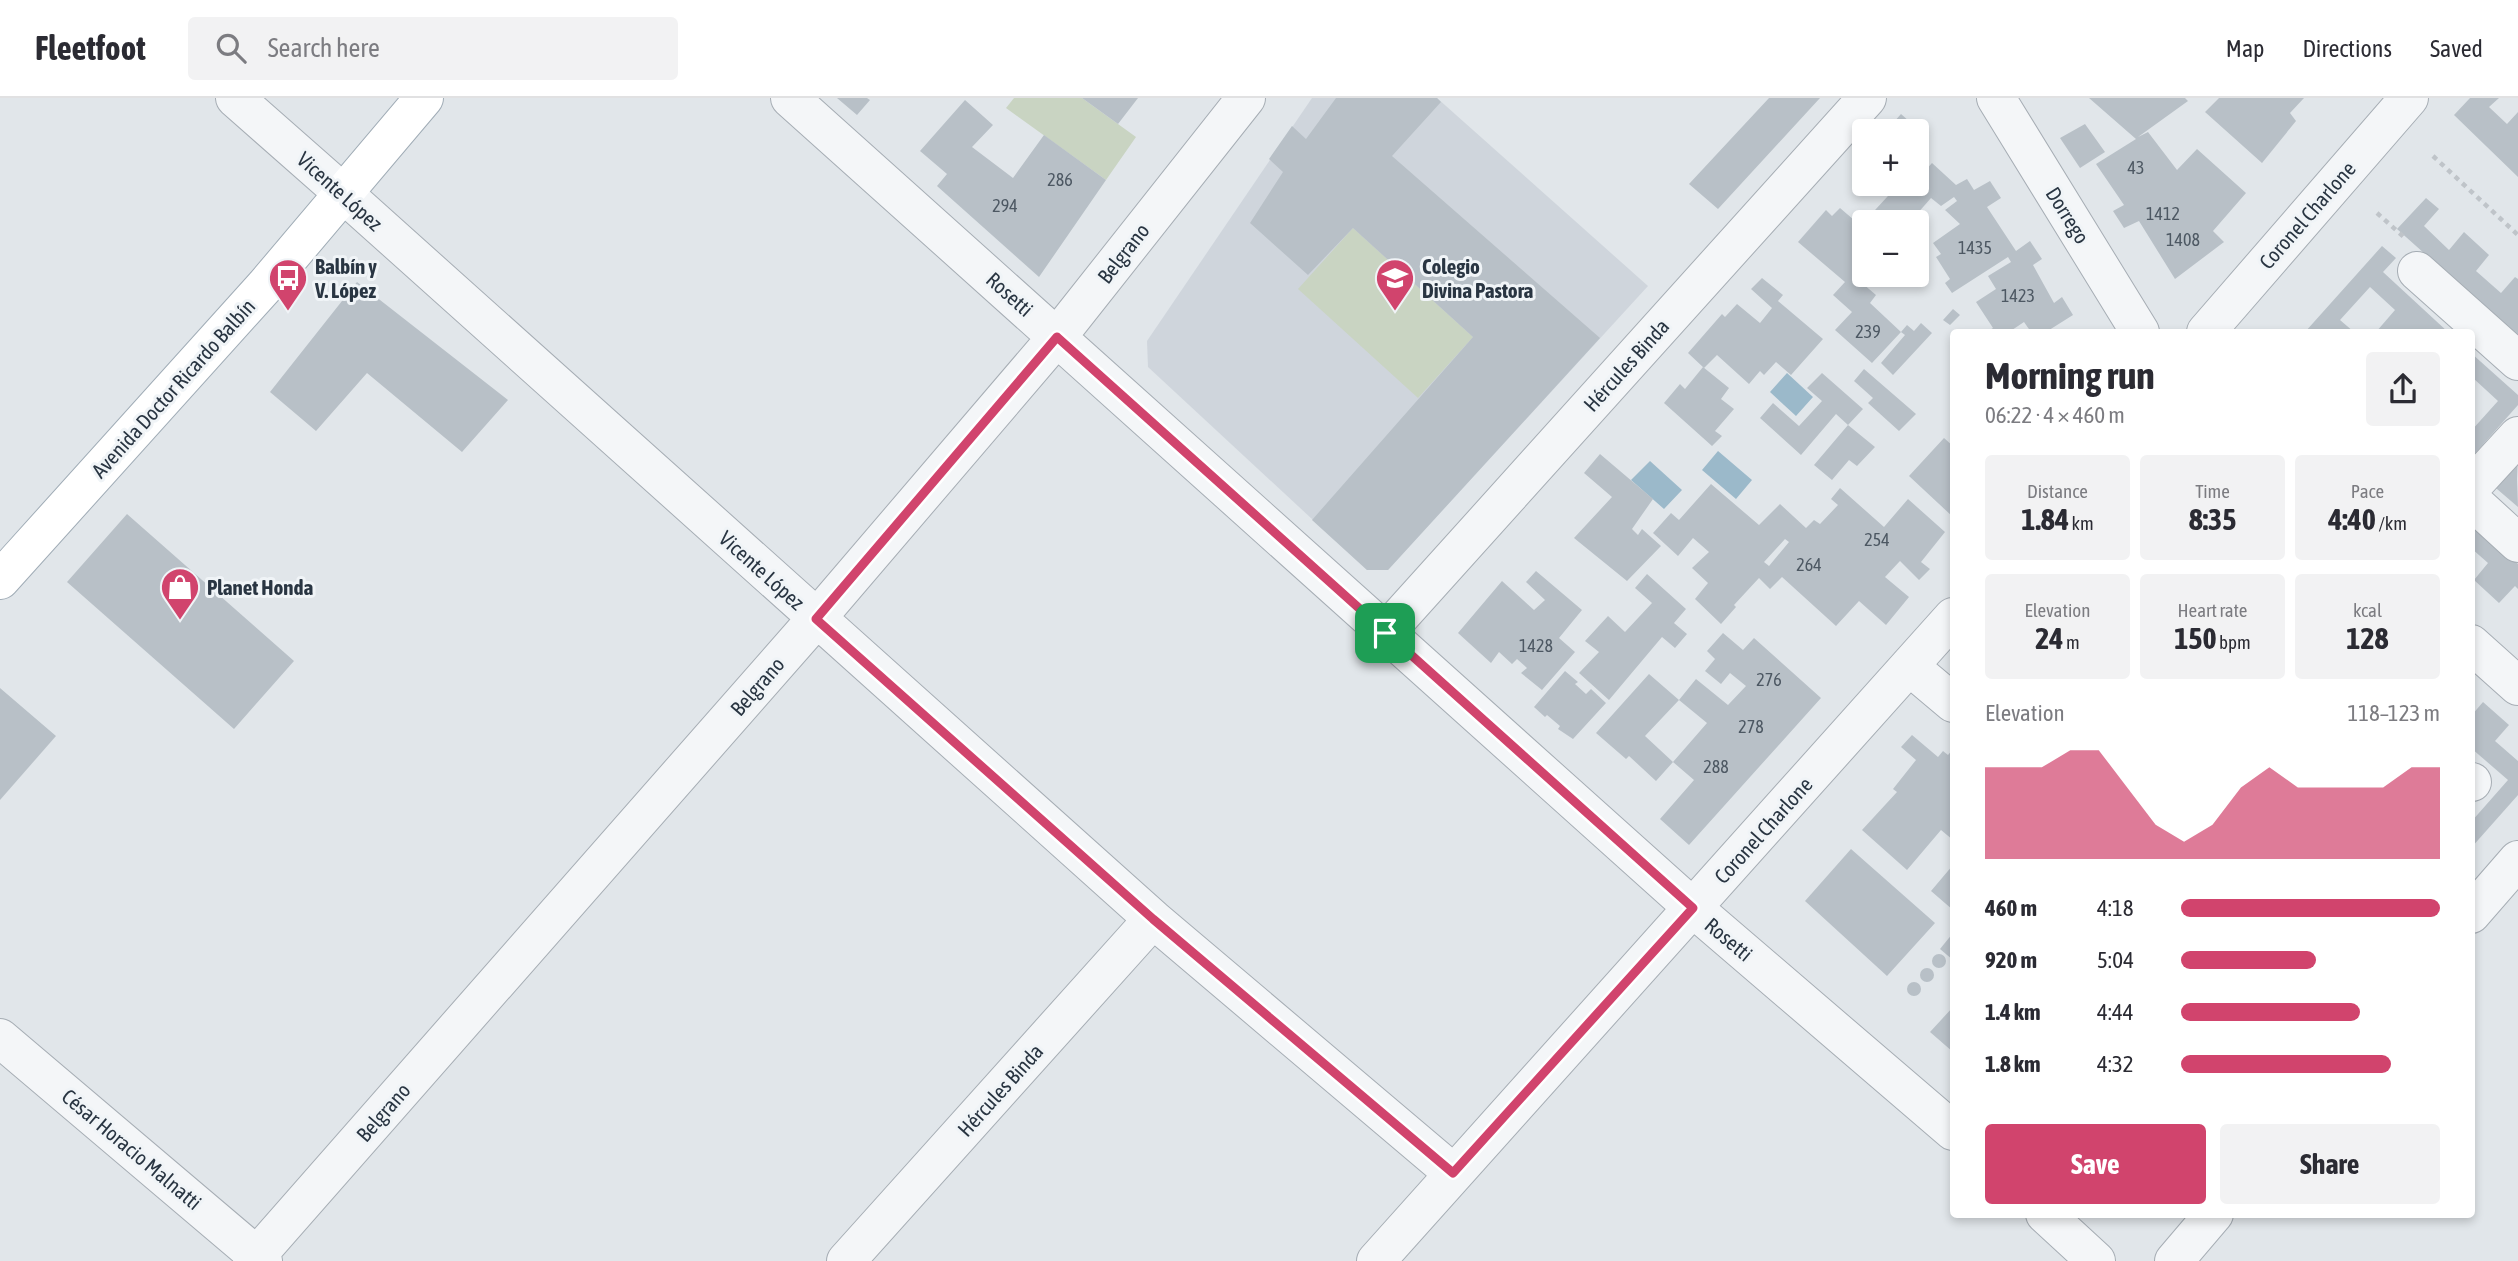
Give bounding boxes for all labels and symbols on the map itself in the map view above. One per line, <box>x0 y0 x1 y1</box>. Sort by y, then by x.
street label: Vicente López <box>293 147 388 236</box>
house number: 43 <box>2128 157 2144 178</box>
street label: Coronel Charlone <box>2254 157 2360 273</box>
house number: 286 <box>1047 169 1073 190</box>
street label: Dorrego <box>2041 182 2095 248</box>
house number: 294 <box>992 195 1018 216</box>
house number: 1412 <box>2146 203 2180 224</box>
street label: Belgrano <box>1092 218 1154 288</box>
house number: 1408 <box>2166 229 2200 250</box>
house number: 1435 <box>1958 237 1992 258</box>
place label: Balbín y V. López <box>314 254 377 302</box>
place label: Colegio Divina Pastora <box>1422 254 1533 302</box>
bus stop icon: Balbín y V. López <box>267 257 309 312</box>
school or university icon: Colegio Divina Pastora <box>1374 257 1416 312</box>
street label: Rosetti <box>982 267 1038 321</box>
house number: 1423 <box>2001 285 2035 306</box>
street label: Avenida Doctor Ricardo Balbín <box>86 294 260 482</box>
street label: Hércules Binda <box>1578 314 1674 416</box>
house number: 239 <box>1855 321 1881 342</box>
street label: Vicente López <box>715 526 810 615</box>
house number: 254 <box>1864 529 1890 550</box>
house number: 264 <box>1796 554 1822 575</box>
shop icon: Planet Honda <box>159 566 201 621</box>
place label: Planet Honda <box>207 575 313 599</box>
pin <box>1355 603 1415 663</box>
house number: 1428 <box>1519 635 1553 656</box>
street label: Belgrano <box>725 652 789 720</box>
house number: 276 <box>1756 669 1782 690</box>
house number: 278 <box>1738 716 1764 737</box>
house number: 288 <box>1703 756 1729 777</box>
street label: Coronel Charlone <box>1709 772 1817 888</box>
street label: Rosetti <box>1701 912 1757 966</box>
street label: Hércules Binda <box>952 1039 1048 1141</box>
street label: Belgrano <box>351 1078 415 1146</box>
street label: César Horacio Malnatti <box>57 1084 207 1214</box>

